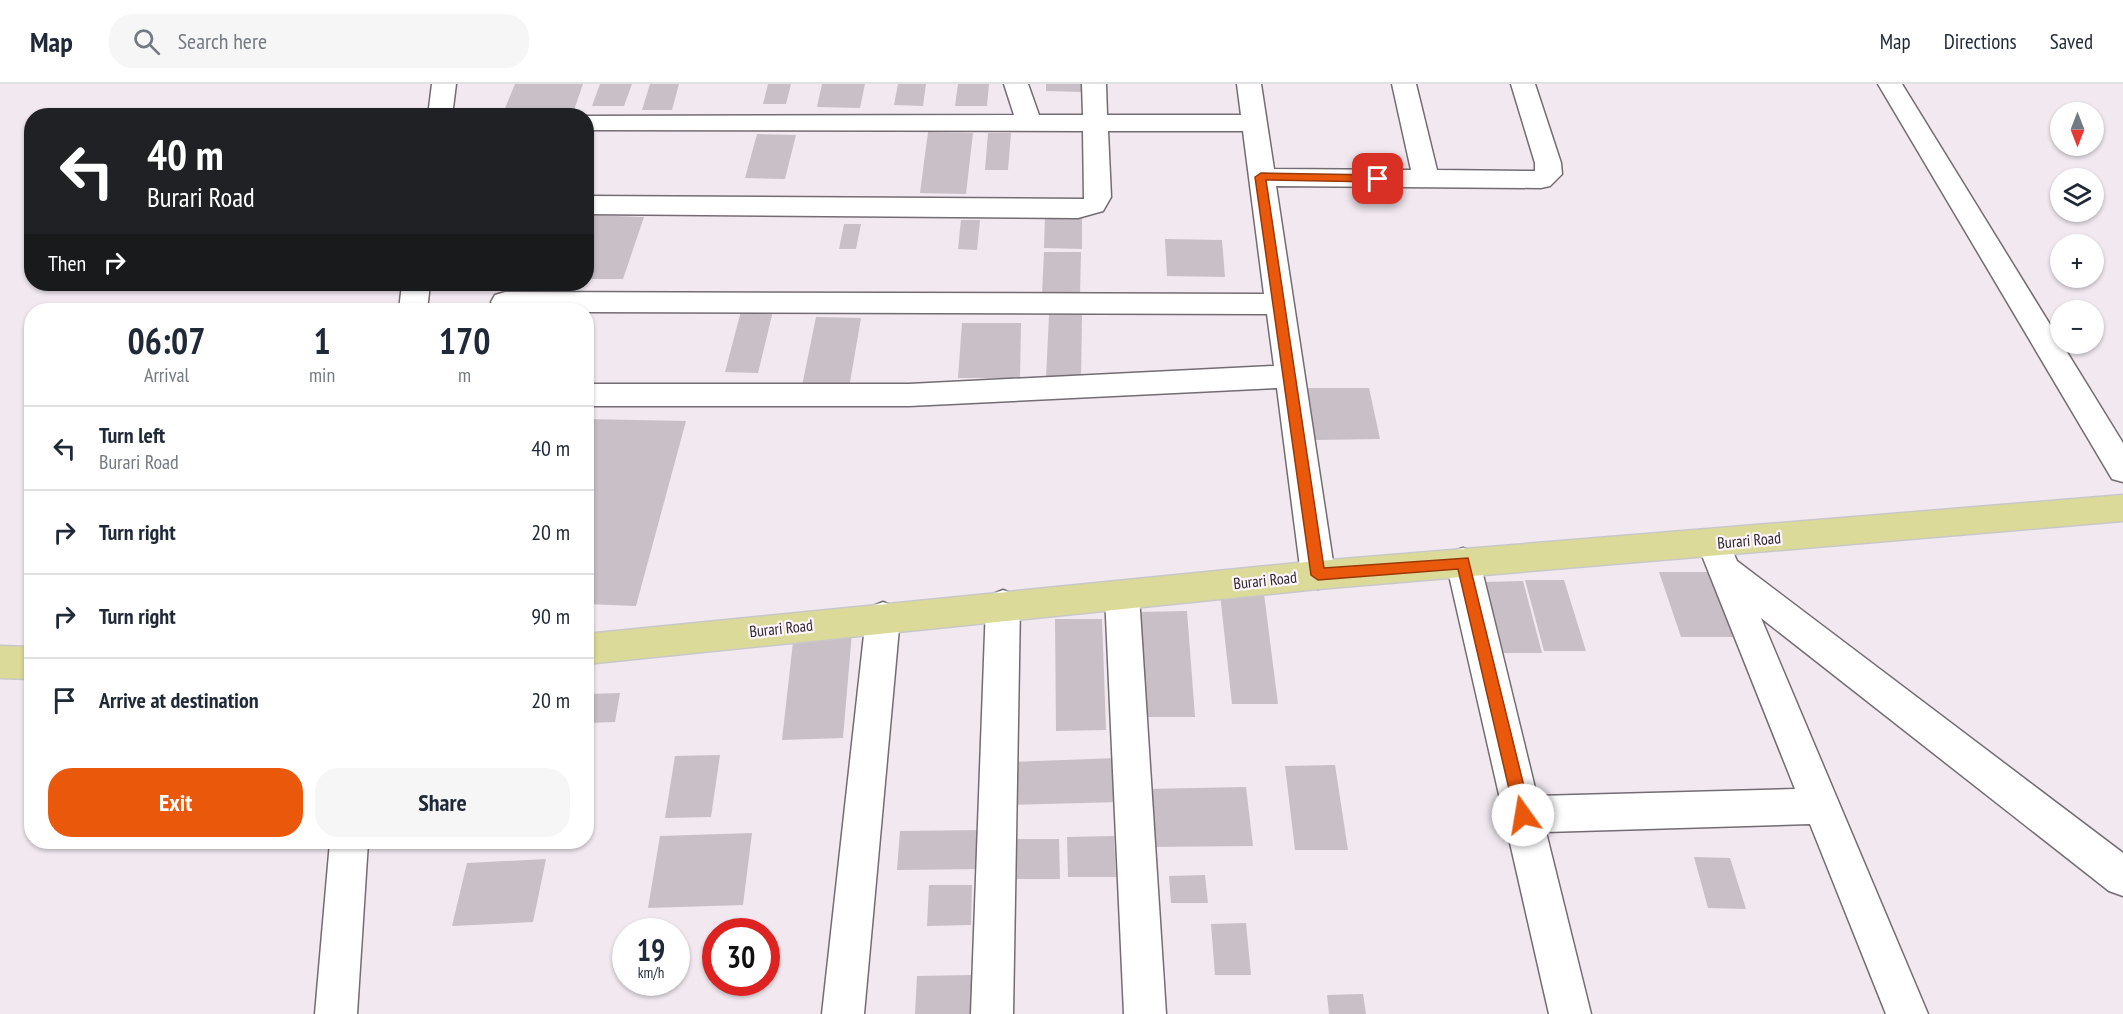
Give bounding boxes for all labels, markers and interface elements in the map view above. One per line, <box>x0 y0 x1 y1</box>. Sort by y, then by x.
search box <box>109 14 529 68</box>
text: Map <box>30 23 73 60</box>
icon: search <box>130 25 163 58</box>
text: Search here <box>178 27 267 55</box>
text: Map <box>1880 28 1911 55</box>
text: Directions <box>1944 28 2017 55</box>
text: Saved <box>2050 28 2093 55</box>
north arrow <box>2050 102 2104 156</box>
map controls <box>2050 102 2104 354</box>
text: 40 m <box>147 127 224 182</box>
icon: left <box>48 132 126 210</box>
pin <box>1352 153 1403 204</box>
icon: arrive <box>1361 162 1394 195</box>
button: layers <box>2050 168 2104 222</box>
text: Burari Road <box>147 180 255 214</box>
button: + <box>2050 234 2104 288</box>
icon: right <box>98 246 131 279</box>
text: Then <box>48 249 86 277</box>
button: − <box>2050 300 2104 354</box>
text: 06:07 <box>128 317 205 364</box>
text: 1 <box>313 317 331 364</box>
text: 170 <box>439 317 490 364</box>
text: Arrival <box>144 362 189 388</box>
text: min <box>309 362 335 388</box>
text: m <box>458 362 471 388</box>
text: Turn left <box>99 421 165 449</box>
icon: left <box>48 432 81 465</box>
text: 40 m <box>531 434 570 462</box>
text: Burari Road <box>99 449 179 475</box>
icon: right <box>48 516 81 549</box>
text: Turn right <box>99 518 176 546</box>
text: 20 m <box>531 518 570 546</box>
street label: Burari Road <box>1716 527 1782 553</box>
street label: Burari Road <box>1232 567 1298 593</box>
icon: right <box>48 600 81 633</box>
text: Turn right <box>99 602 176 630</box>
text: 90 m <box>531 602 570 630</box>
street label: Burari Road <box>748 615 814 641</box>
icon: arrive <box>48 684 81 717</box>
text: Arrive at destination <box>99 686 259 714</box>
text: 20 m <box>531 686 570 714</box>
button: Exit <box>48 768 303 837</box>
button: Share <box>315 768 570 837</box>
position arrow <box>1491 783 1555 847</box>
speed limit sign: 30 <box>702 918 780 996</box>
text: 19 <box>637 930 665 969</box>
text: km/h <box>638 963 664 982</box>

